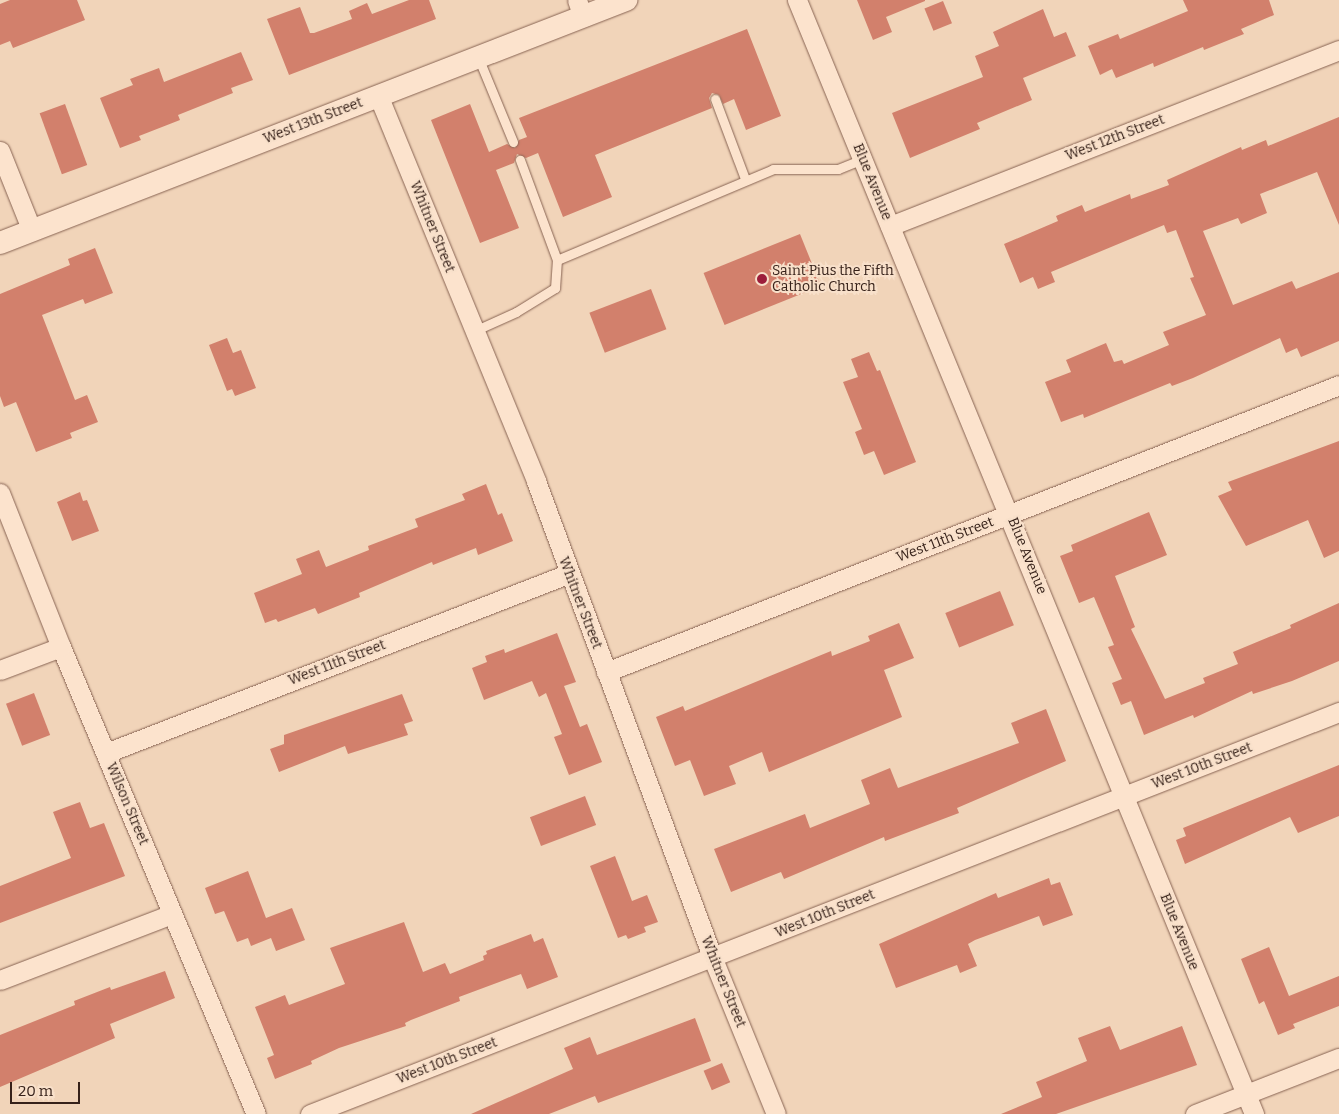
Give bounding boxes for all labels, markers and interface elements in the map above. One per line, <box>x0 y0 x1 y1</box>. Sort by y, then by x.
street label: West 13th Street <box>261 94 365 148</box>
street label: West 12th Street <box>1063 111 1167 165</box>
street label: Blue Avenue <box>849 141 895 223</box>
street label: Whitner Street <box>406 179 458 275</box>
place label: Saint Pius the Fifth Catholic Church <box>772 263 894 296</box>
marker: Saint Pius the Fifth Catholic Church <box>756 273 768 285</box>
street label: West 11th Street <box>894 514 996 566</box>
street label: Blue Avenue <box>1004 515 1050 597</box>
street label: Whitner Street <box>555 555 605 651</box>
street label: West 11th Street <box>286 637 388 689</box>
street label: West 10th Street <box>1149 739 1255 793</box>
street label: Wilson Street <box>102 760 152 848</box>
street label: West 10th Street <box>773 886 877 942</box>
street label: Blue Avenue <box>1156 891 1202 973</box>
street label: Whitner Street <box>697 934 749 1030</box>
street label: West 10th Street <box>394 1034 500 1088</box>
scale bar <box>12 1072 82 1104</box>
text: 20 m <box>18 1082 53 1100</box>

